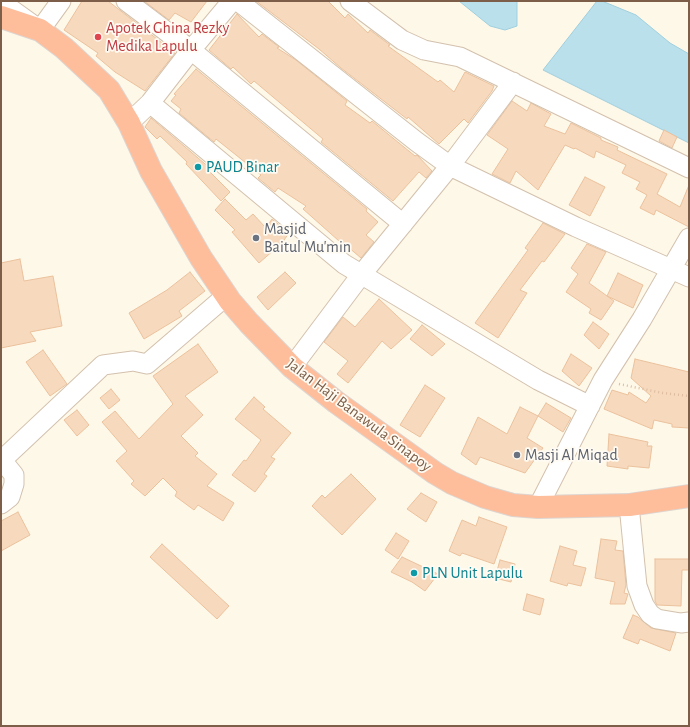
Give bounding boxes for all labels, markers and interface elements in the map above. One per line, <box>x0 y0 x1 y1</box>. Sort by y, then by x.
place label: Apotek Ghina Rezky Medika Lapulu <box>106 18 229 56</box>
marker: Apotek Ghina Rezky Medika Lapulu <box>93 32 103 42</box>
place label: PAUD Binar <box>206 157 279 177</box>
marker: PAUD Binar <box>193 162 203 172</box>
place label: Masjid Baitul Mu'min <box>264 219 351 257</box>
marker: Masjid Baitul Mu'min <box>251 233 261 243</box>
street label: Jalan Haji Banawula Sinapoy <box>283 354 435 476</box>
place label: Masji Al Miqad <box>525 445 618 465</box>
marker: Masji Al Miqad <box>512 450 522 460</box>
place label: PLN Unit Lapulu <box>422 563 523 583</box>
marker: PLN Unit Lapulu <box>409 568 419 578</box>

